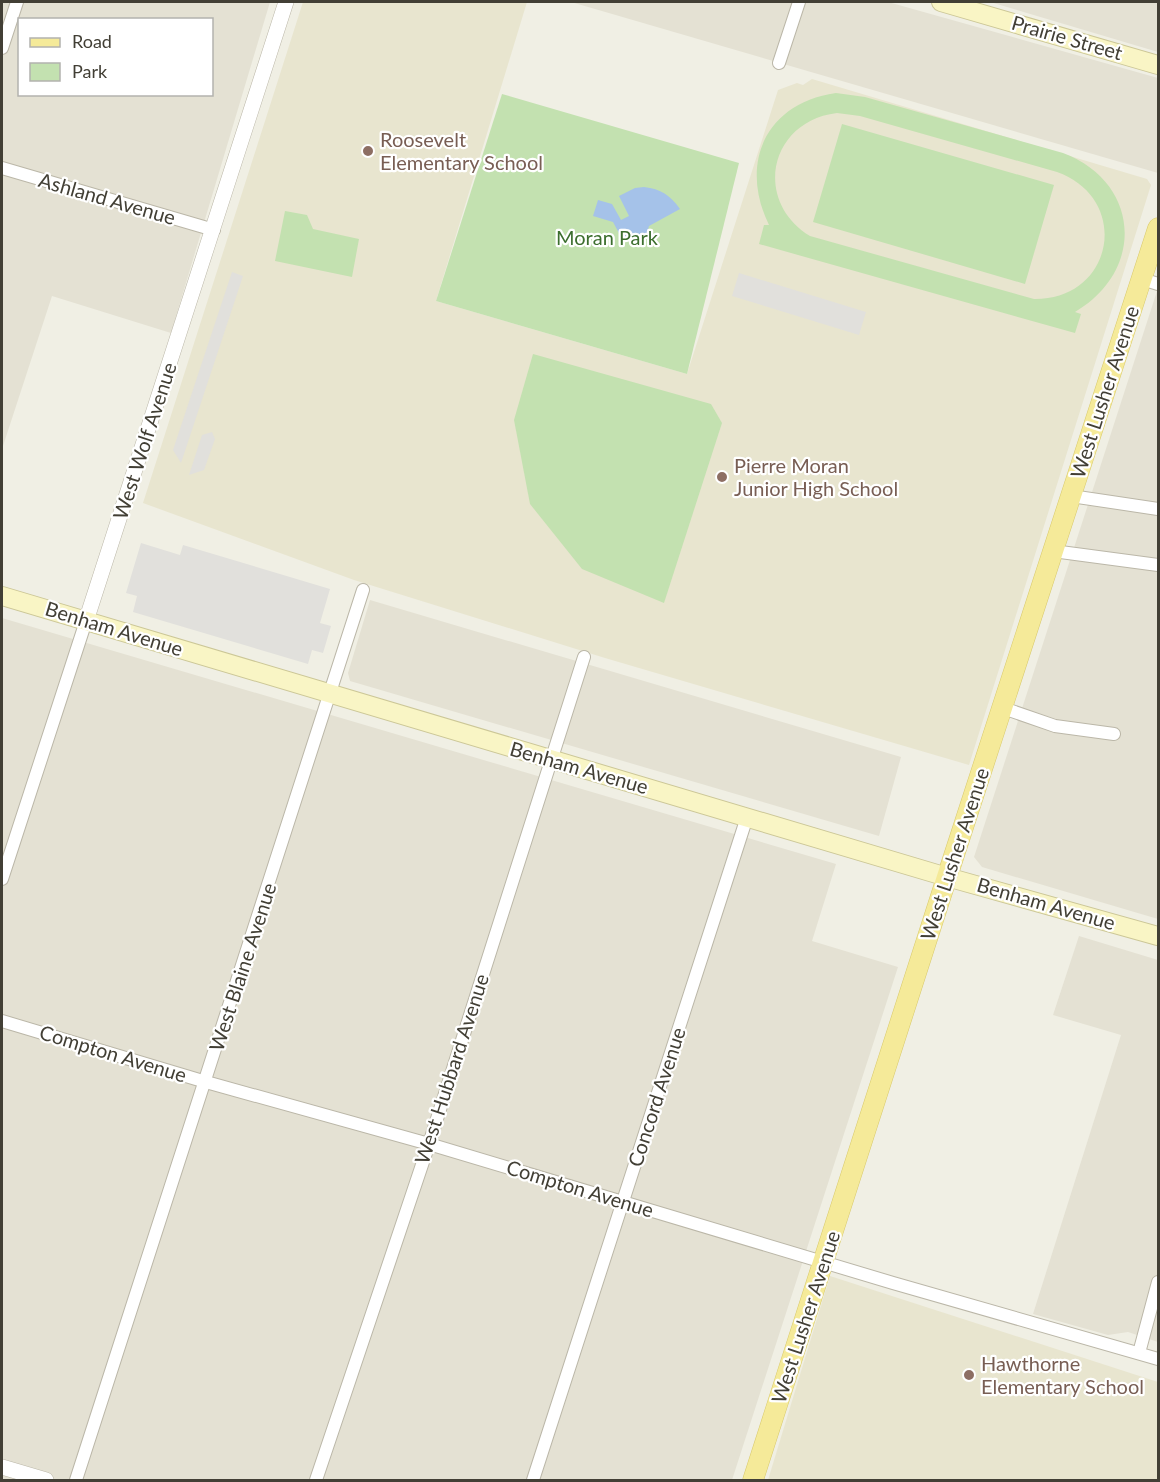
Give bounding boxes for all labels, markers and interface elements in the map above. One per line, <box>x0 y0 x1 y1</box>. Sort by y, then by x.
street label: Prairie Street <box>1009 10 1125 64</box>
legend <box>18 18 213 96</box>
text: Road <box>72 30 112 52</box>
text: Park <box>72 60 108 82</box>
place label: Roosevelt Elementary School <box>380 127 543 174</box>
marker: Roosevelt Elementary School <box>361 144 375 158</box>
street label: Ashland Avenue <box>36 167 178 229</box>
park label: Moran Park <box>556 225 659 249</box>
street label: West Lusher Avenue <box>1065 302 1143 481</box>
street label: West Wolf Avenue <box>107 359 181 522</box>
place label: Pierre Moran Junior High School <box>734 453 898 500</box>
marker: Pierre Moran Junior High School <box>715 470 729 484</box>
street label: Benham Avenue <box>43 596 186 660</box>
street label: Benham Avenue <box>507 736 651 798</box>
street label: West Lusher Avenue <box>915 764 993 943</box>
street label: Benham Avenue <box>974 872 1118 934</box>
street label: West Blaine Avenue <box>203 879 281 1054</box>
street label: West Hubbard Avenue <box>409 971 493 1167</box>
street label: Compton Avenue <box>37 1019 190 1087</box>
street label: Concord Avenue <box>622 1024 690 1169</box>
street label: Compton Avenue <box>504 1154 657 1222</box>
street label: West Lusher Avenue <box>766 1227 844 1406</box>
place label: Hawthorne Elementary School <box>981 1351 1144 1398</box>
marker: Hawthorne Elementary School <box>962 1368 976 1382</box>

